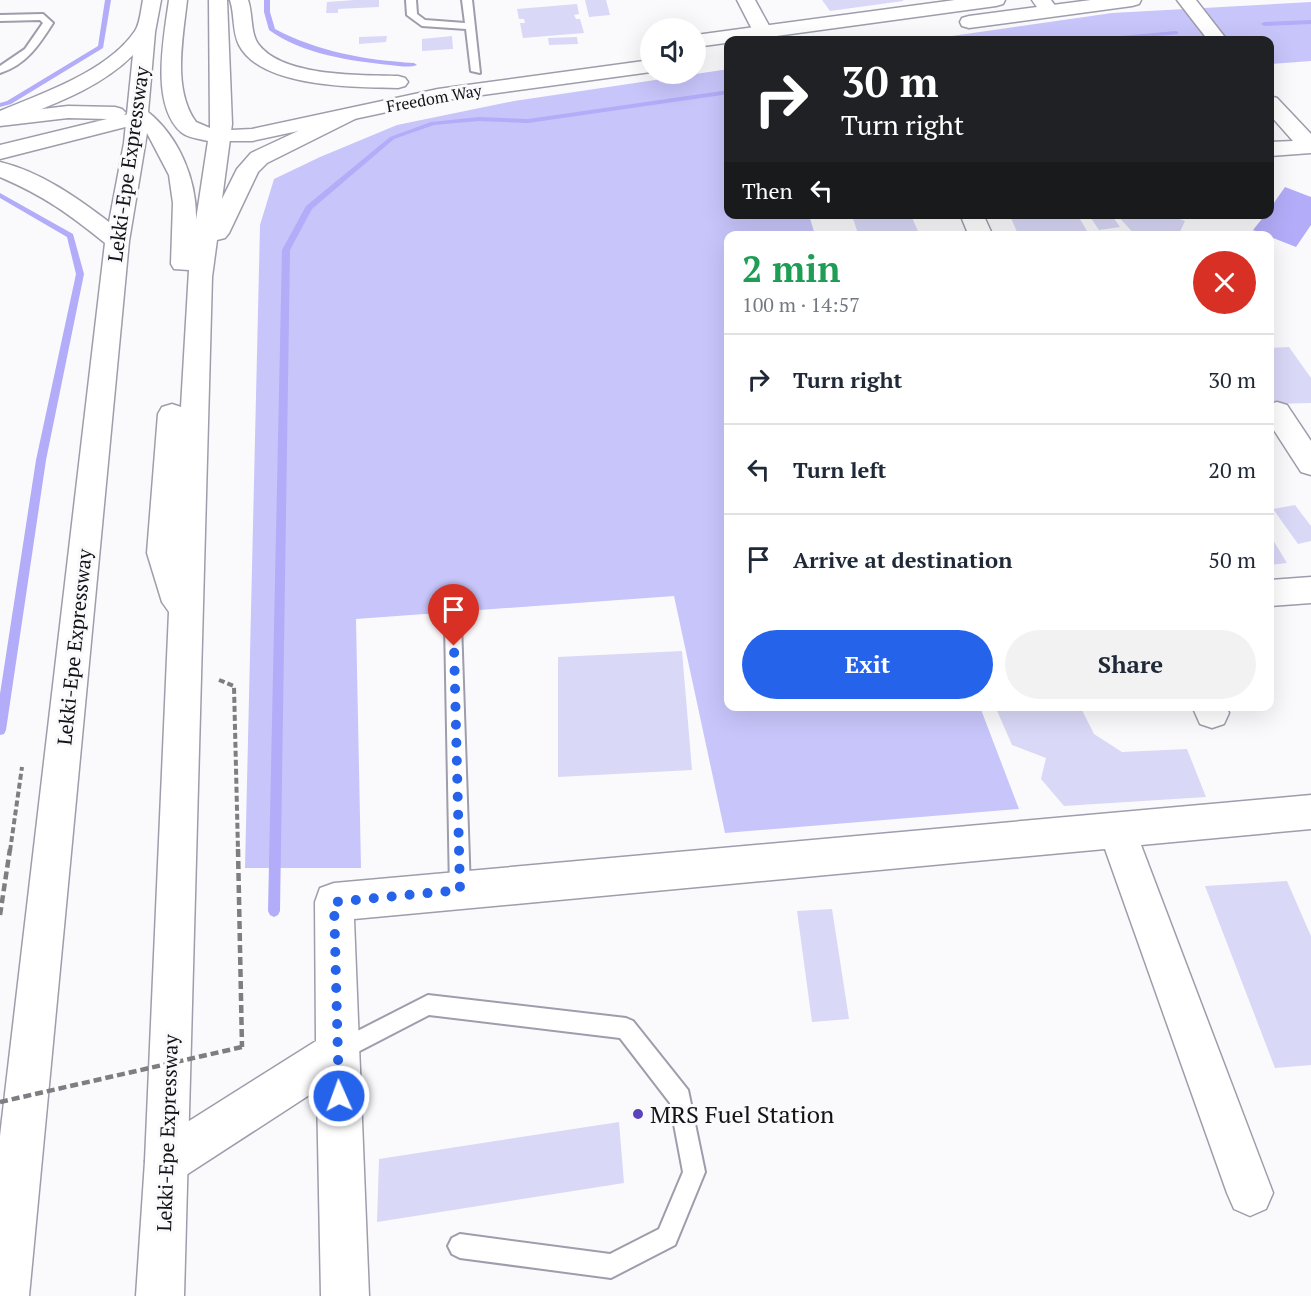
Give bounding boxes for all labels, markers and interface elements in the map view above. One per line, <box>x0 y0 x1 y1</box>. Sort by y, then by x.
map controls <box>640 18 706 84</box>
button: sound <box>640 18 706 84</box>
text: 30 m <box>841 53 939 109</box>
icon: right <box>742 60 820 138</box>
street label: Lekki-Epe Expressway <box>101 64 155 264</box>
street label: Freedom Way <box>385 79 484 117</box>
text: Turn right <box>841 107 964 143</box>
icon: left <box>805 174 838 207</box>
text: Then <box>742 176 793 205</box>
text: 2 min <box>742 245 840 292</box>
button: close <box>1193 251 1256 314</box>
text: 100 m · 14:57 <box>742 291 860 318</box>
icon: right <box>742 363 775 396</box>
text: Turn right <box>793 365 902 394</box>
text: 30 m <box>1208 365 1256 394</box>
icon: left <box>742 453 775 486</box>
text: Turn left <box>793 455 886 484</box>
text: 20 m <box>1208 455 1256 484</box>
icon: arrive <box>742 543 775 576</box>
text: Arrive at destination <box>793 545 1012 574</box>
text: 50 m <box>1208 545 1256 574</box>
street label: Lekki-Epe Expressway <box>50 547 98 746</box>
pin <box>428 584 479 646</box>
icon: arrive <box>437 593 470 626</box>
button: Exit <box>742 630 993 699</box>
button: Share <box>1005 630 1256 699</box>
street label: Lekki-Epe Expressway <box>150 1033 184 1232</box>
position arrow <box>307 1064 371 1128</box>
place label: MRS Fuel Station <box>650 1098 834 1130</box>
marker: MRS Fuel Station <box>631 1107 645 1121</box>

